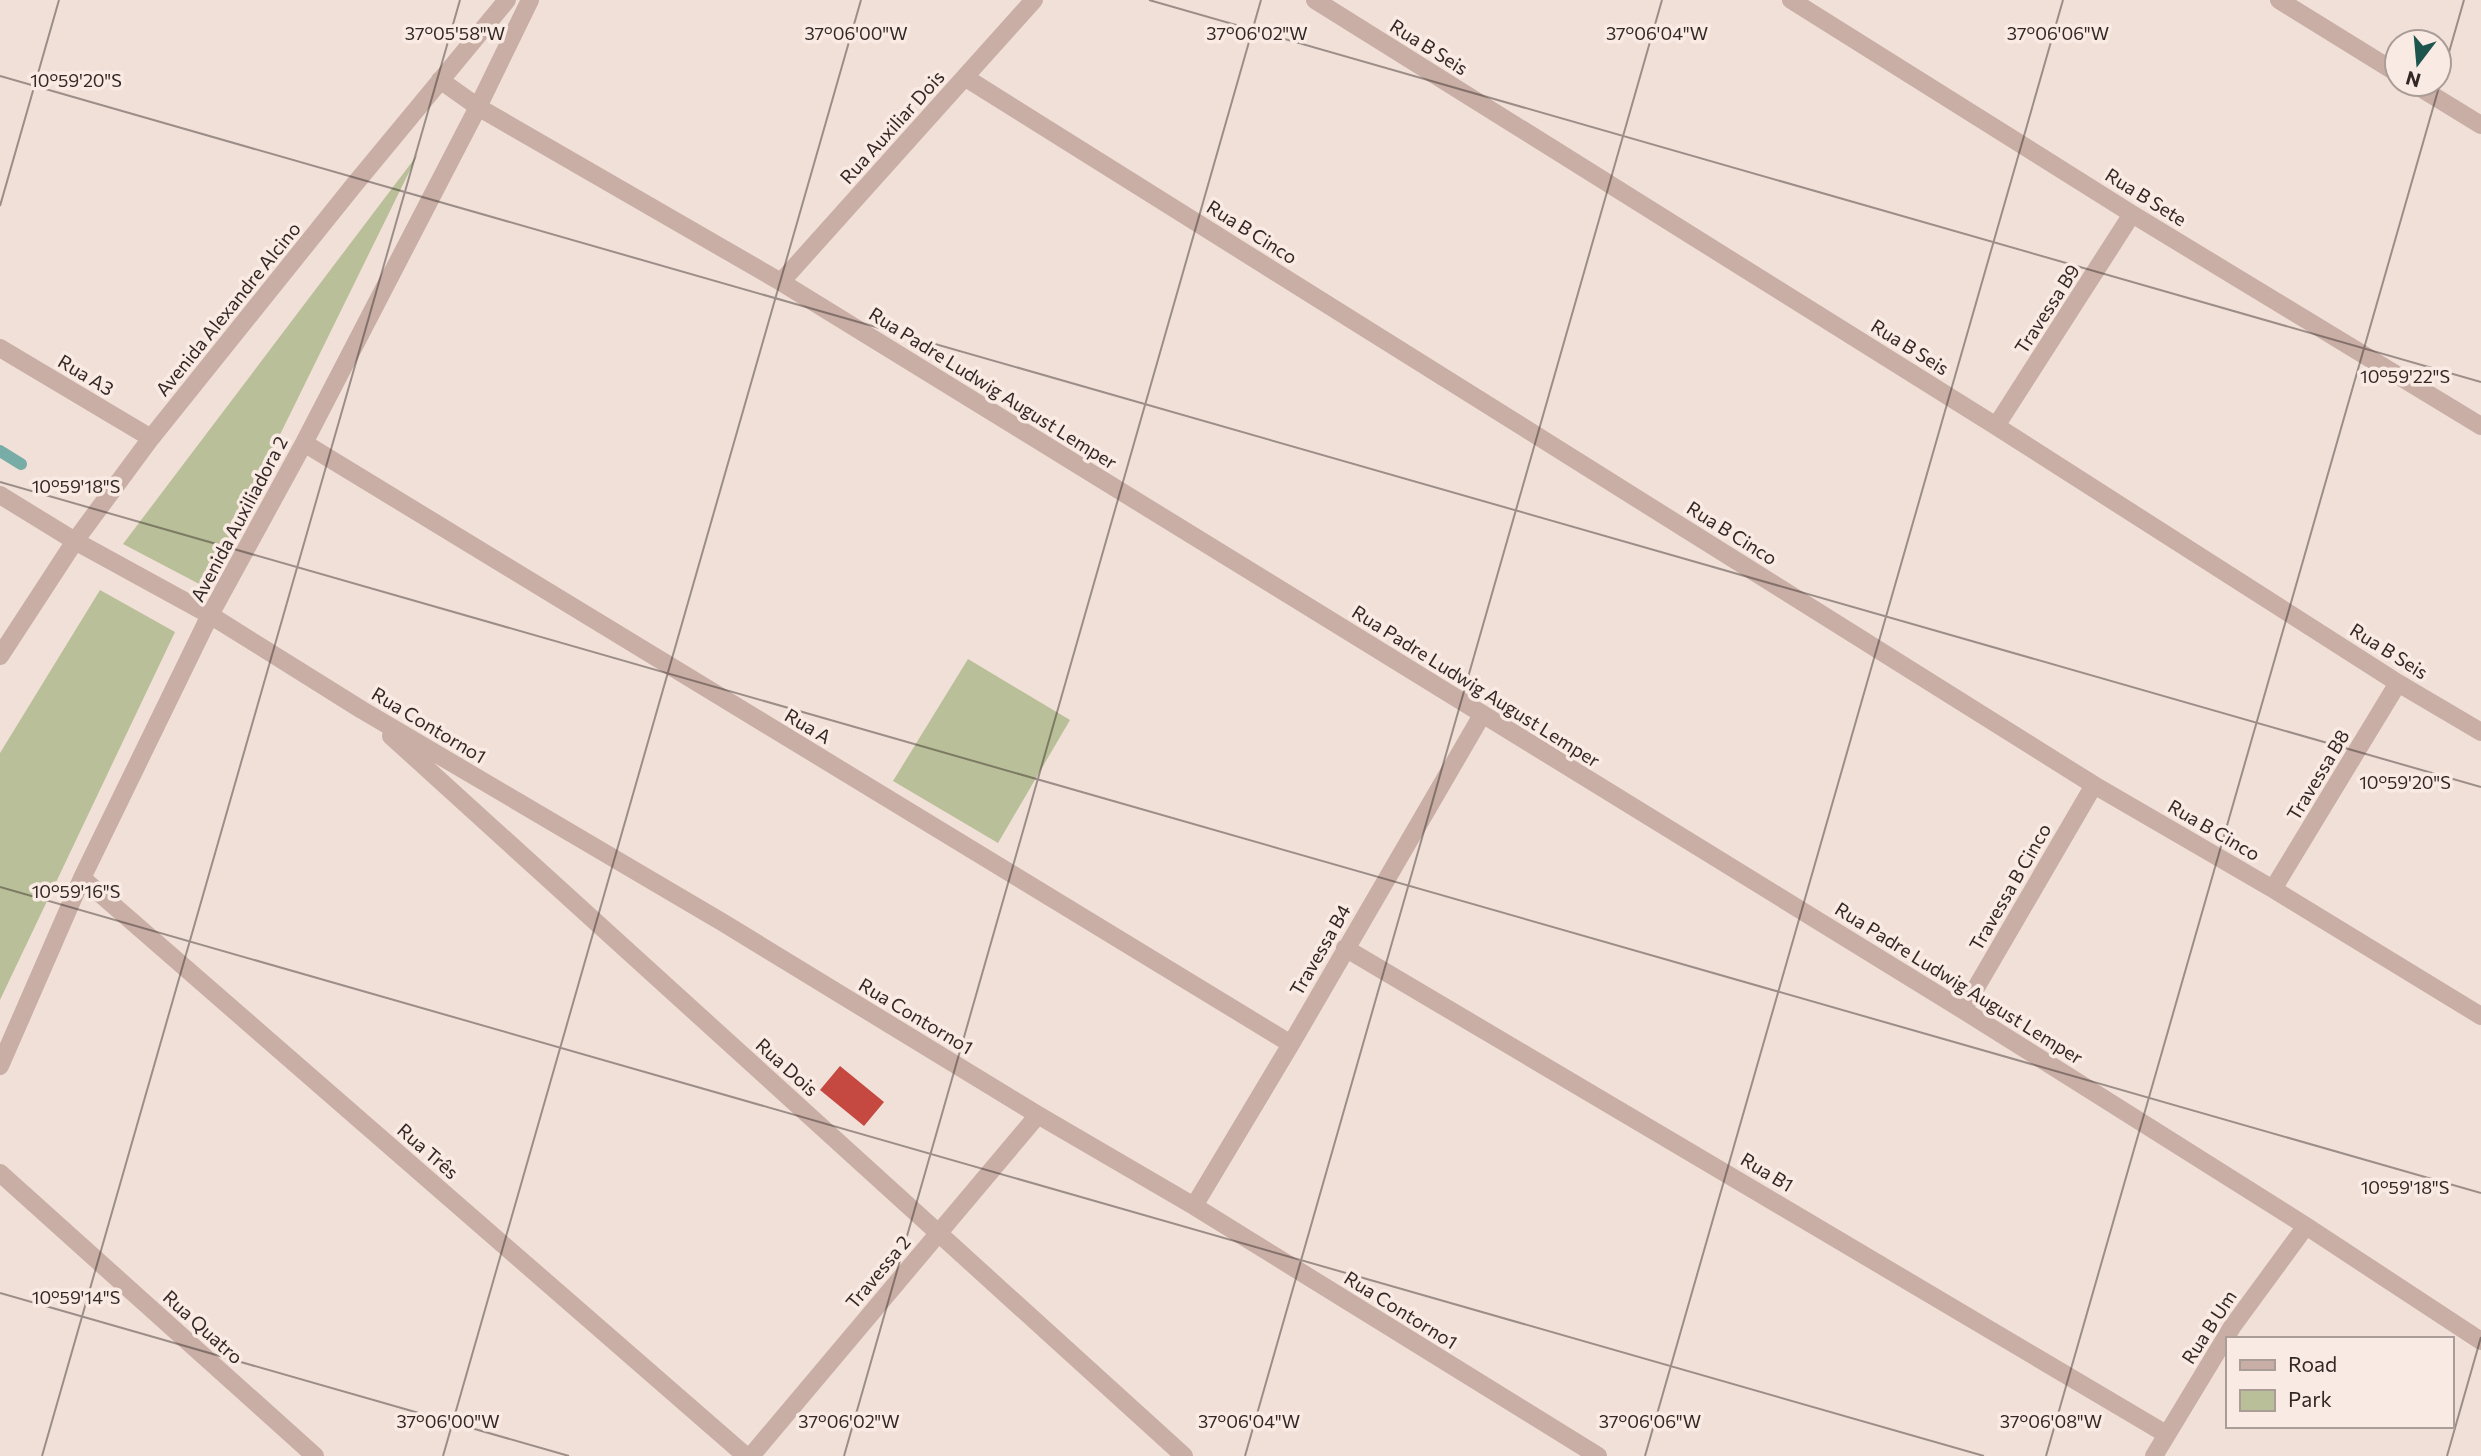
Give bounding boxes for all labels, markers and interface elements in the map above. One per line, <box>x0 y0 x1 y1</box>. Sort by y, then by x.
street label: Rua B Seis <box>1386 14 1472 79</box>
text: 37°05'58"W <box>405 22 505 44</box>
text: 37°06'00"W <box>804 22 908 44</box>
text: 37°06'02"W <box>1206 22 1308 44</box>
text: 37°06'04"W <box>1606 22 1708 44</box>
text: 37°06'06"W <box>2007 22 2109 44</box>
north arrow <box>2383 28 2453 98</box>
street label: Rua Auxiliar Dois <box>835 65 949 188</box>
text: N <box>2403 67 2423 93</box>
text: 10°59'20"S <box>30 69 122 91</box>
street label: Rua B Sete <box>2101 163 2191 231</box>
street label: Rua B Cinco <box>1203 195 1302 268</box>
street label: Avenida Alexandre Alcino <box>150 217 305 400</box>
street label: Travessa B9 <box>2009 260 2084 358</box>
street label: Rua Padre Ludwig August Lemper <box>865 302 1122 474</box>
street label: Rua B Seis <box>1867 314 1953 379</box>
street label: Rua A3 <box>54 349 118 400</box>
text: 10°59'22"S <box>2360 365 2450 387</box>
street label: Avenida Auxiliadora 2 <box>185 432 292 605</box>
text: 10°59'18"S <box>32 475 120 497</box>
street label: Rua B Cinco <box>1683 496 1782 569</box>
street label: Rua Padre Ludwig August Lemper <box>1348 600 1605 772</box>
street label: Rua B Seis <box>2346 618 2432 683</box>
street label: Rua Contorno1 <box>368 681 490 768</box>
street label: Rua A <box>781 703 836 748</box>
street label: Travessa B8 <box>2281 725 2354 824</box>
text: 10°59'20"S <box>2359 771 2451 793</box>
street label: Rua B Cinco <box>2164 794 2264 865</box>
street label: Travessa B Cinco <box>1964 819 2055 955</box>
text: 10°59'16"S <box>32 880 120 902</box>
street label: Rua Padre Ludwig August Lemper <box>1831 897 2088 1069</box>
street label: Travessa B4 <box>1284 900 1355 1000</box>
street label: Rua Contorno1 <box>855 972 977 1059</box>
street label: Rua Dois <box>752 1033 823 1100</box>
street label: Rua Três <box>393 1118 464 1183</box>
street label: Rua B1 <box>1737 1147 1798 1196</box>
text: 10°59'18"S <box>2361 1176 2449 1198</box>
street label: Travessa 2 <box>840 1230 915 1313</box>
street label: Rua Contorno1 <box>1340 1266 1462 1354</box>
street label: Rua Quatro <box>159 1285 248 1368</box>
text: 10°59'14"S <box>32 1286 120 1308</box>
street label: Rua B Um <box>2176 1286 2241 1368</box>
legend <box>2226 1337 2453 1428</box>
text: Road <box>2288 1351 2337 1376</box>
text: Park <box>2288 1386 2332 1411</box>
text: 37°06'00"W <box>396 1410 500 1432</box>
text: 37°06'02"W <box>798 1410 900 1432</box>
text: 37°06'04"W <box>1198 1410 1300 1432</box>
text: 37°06'06"W <box>1599 1410 1701 1432</box>
text: 37°06'08"W <box>2000 1410 2102 1432</box>

